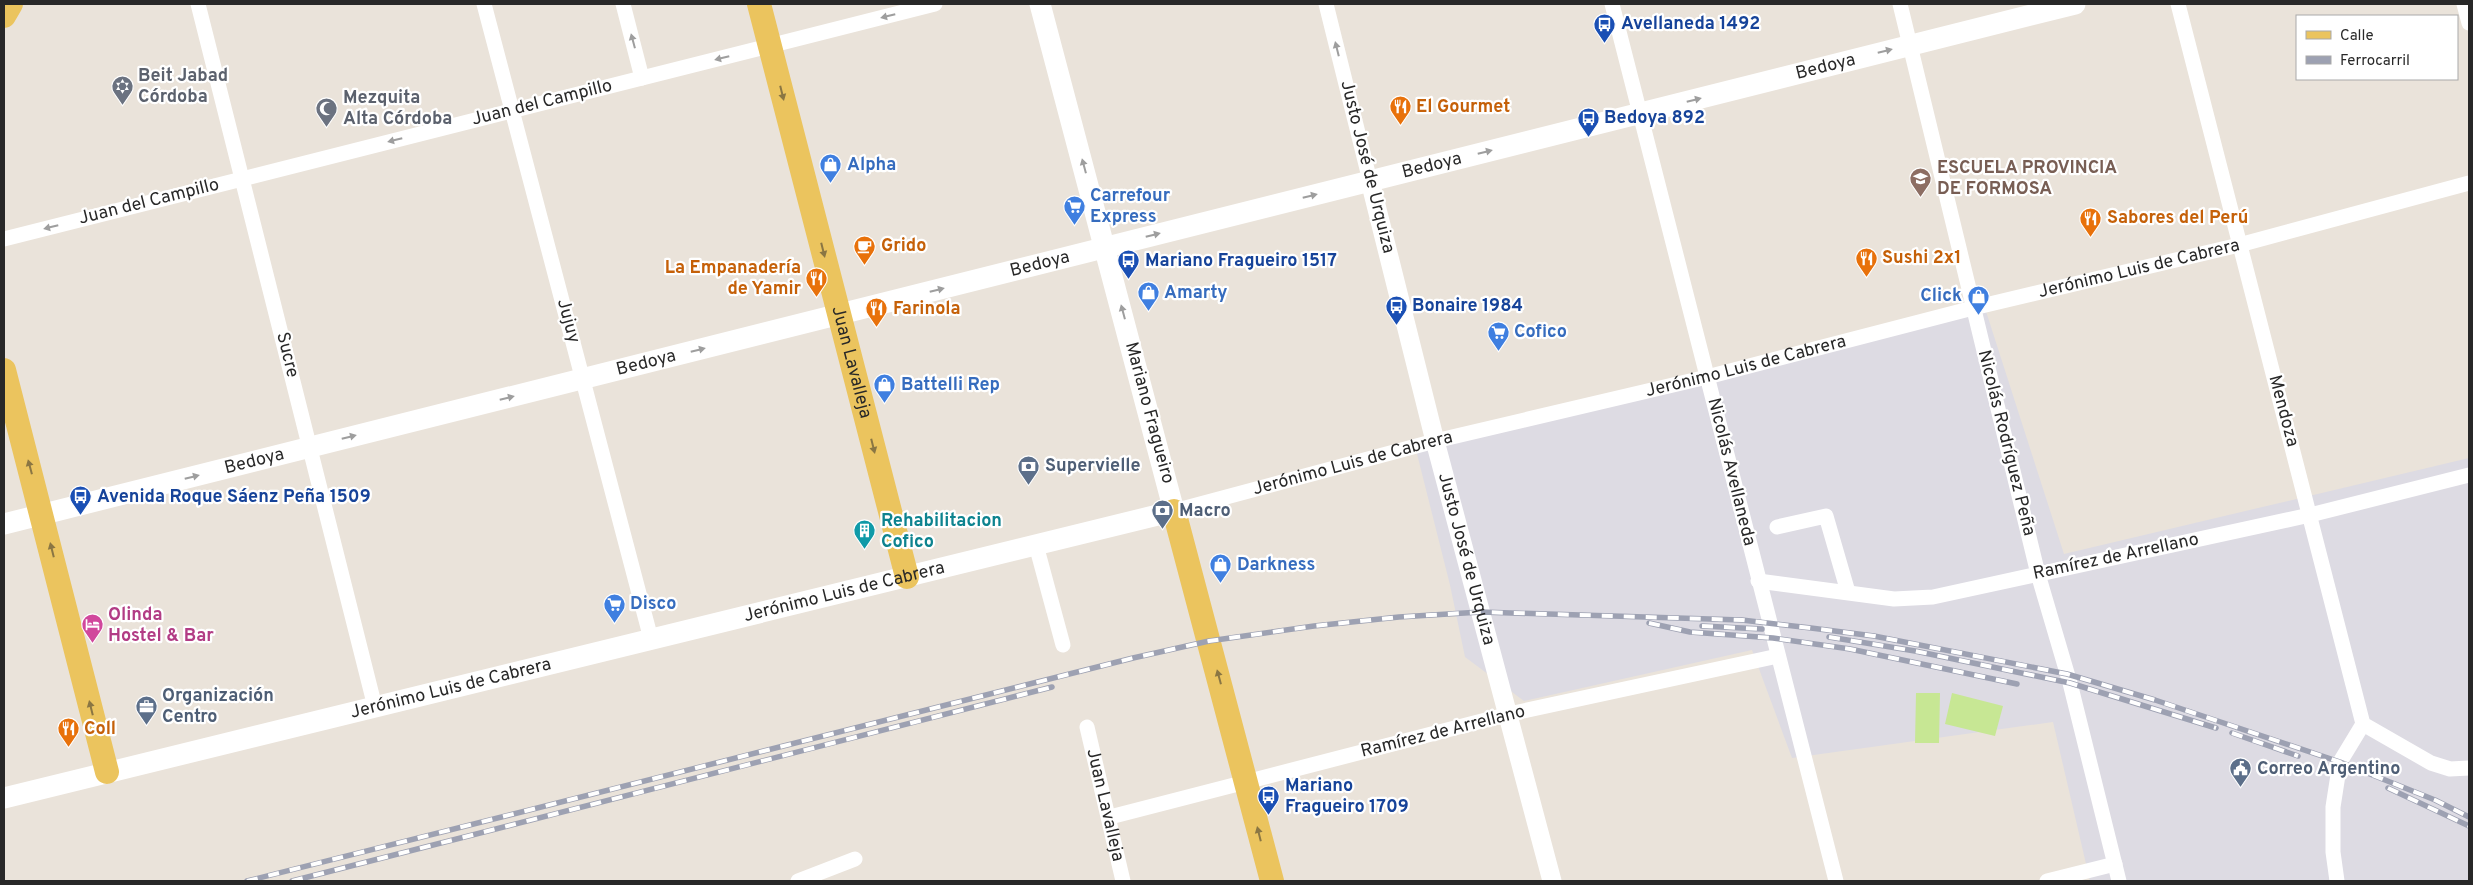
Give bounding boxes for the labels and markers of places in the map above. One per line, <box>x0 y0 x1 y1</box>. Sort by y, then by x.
bus stop icon: Avellaneda 1492 <box>1593 12 1617 43</box>
place label: Avellaneda 1492 <box>1621 13 1760 36</box>
place label: Beit Jabad Córdoba <box>138 65 228 109</box>
synagogue icon: Beit Jabad Córdoba <box>110 74 134 105</box>
place label: Mezquita Alta Córdoba <box>343 87 452 131</box>
restaurant icon: El Gourmet <box>1388 95 1412 126</box>
mosque icon: Mezquita Alta Córdoba <box>315 96 339 127</box>
place label: El Gourmet <box>1416 96 1510 119</box>
bus stop icon: Bedoya 892 <box>1576 106 1600 137</box>
place label: Bedoya 892 <box>1604 107 1705 130</box>
shop icon: Alpha <box>819 153 843 184</box>
place label: Alpha <box>847 154 896 177</box>
place label: ESCUELA PROVINCIA DE FORMOSA <box>1937 157 2117 201</box>
school or university icon: ESCUELA PROVINCIA DE FORMOSA <box>1909 166 1933 197</box>
place label: Carrefour Express <box>1090 185 1171 229</box>
supermarket icon: Carrefour Express <box>1062 194 1086 225</box>
restaurant icon: Sabores del Perú <box>2079 206 2103 237</box>
place label: Sabores del Perú <box>2107 207 2249 230</box>
cafe icon: Grido <box>853 234 877 265</box>
place label: Grido <box>881 235 926 258</box>
restaurant icon: Sushi 2x1 <box>1854 246 1878 277</box>
place label: Sushi 2x1 <box>1882 247 1961 270</box>
bus stop icon: Mariano Fragueiro 1517 <box>1117 249 1141 280</box>
place label: Mariano Fragueiro 1517 <box>1145 250 1337 273</box>
place label: La Empanadería de Yamir <box>665 257 801 301</box>
restaurant icon: La Empanadería de Yamir <box>805 266 829 297</box>
shop icon: Amarty <box>1136 281 1160 312</box>
place label: Amarty <box>1164 282 1227 305</box>
shop icon: Click <box>1966 284 1990 315</box>
place label: Click <box>1920 285 1962 308</box>
bus stop icon: Bonaire 1984 <box>1384 294 1408 325</box>
place label: Bonaire 1984 <box>1412 295 1523 318</box>
restaurant icon: Farinola <box>865 297 889 328</box>
place label: Farinola <box>893 298 961 321</box>
supermarket icon: Cofico <box>1486 320 1510 351</box>
place label: Cofico <box>1514 321 1567 344</box>
shop icon: Battelli Rep <box>873 373 897 404</box>
place label: Battelli Rep <box>901 374 1000 397</box>
bank icon: Supervielle <box>1017 454 1041 485</box>
place label: Supervielle <box>1045 455 1141 478</box>
bus stop icon: Avenida Roque Sáenz Peña 1509 <box>69 485 93 516</box>
place label: Avenida Roque Sáenz Peña 1509 <box>97 486 371 509</box>
bank icon: Macro <box>1151 499 1175 530</box>
place label: Macro <box>1179 500 1231 523</box>
place label: Rehabilitacion Cofico <box>881 510 1002 554</box>
building icon: Rehabilitacion Cofico <box>853 519 877 550</box>
shop icon: Darkness <box>1209 553 1233 584</box>
place label: Darkness <box>1237 554 1315 577</box>
supermarket icon: Disco <box>602 592 626 623</box>
place label: Disco <box>630 593 676 616</box>
place label: Olinda Hostel & Bar <box>108 604 214 648</box>
hotel icon: Olinda Hostel & Bar <box>80 613 104 644</box>
place label: Organización Centro <box>162 685 274 729</box>
office icon: Organización Centro <box>134 694 158 725</box>
restaurant icon: Coll <box>56 717 80 748</box>
place label: Coll <box>84 718 116 741</box>
public building icon: Correo Argentino <box>2229 757 2253 788</box>
place label: Correo Argentino <box>2257 758 2400 781</box>
place label: Mariano Fragueiro 1709 <box>1285 775 1409 819</box>
bus stop icon: Mariano Fragueiro 1709 <box>1257 784 1281 815</box>

